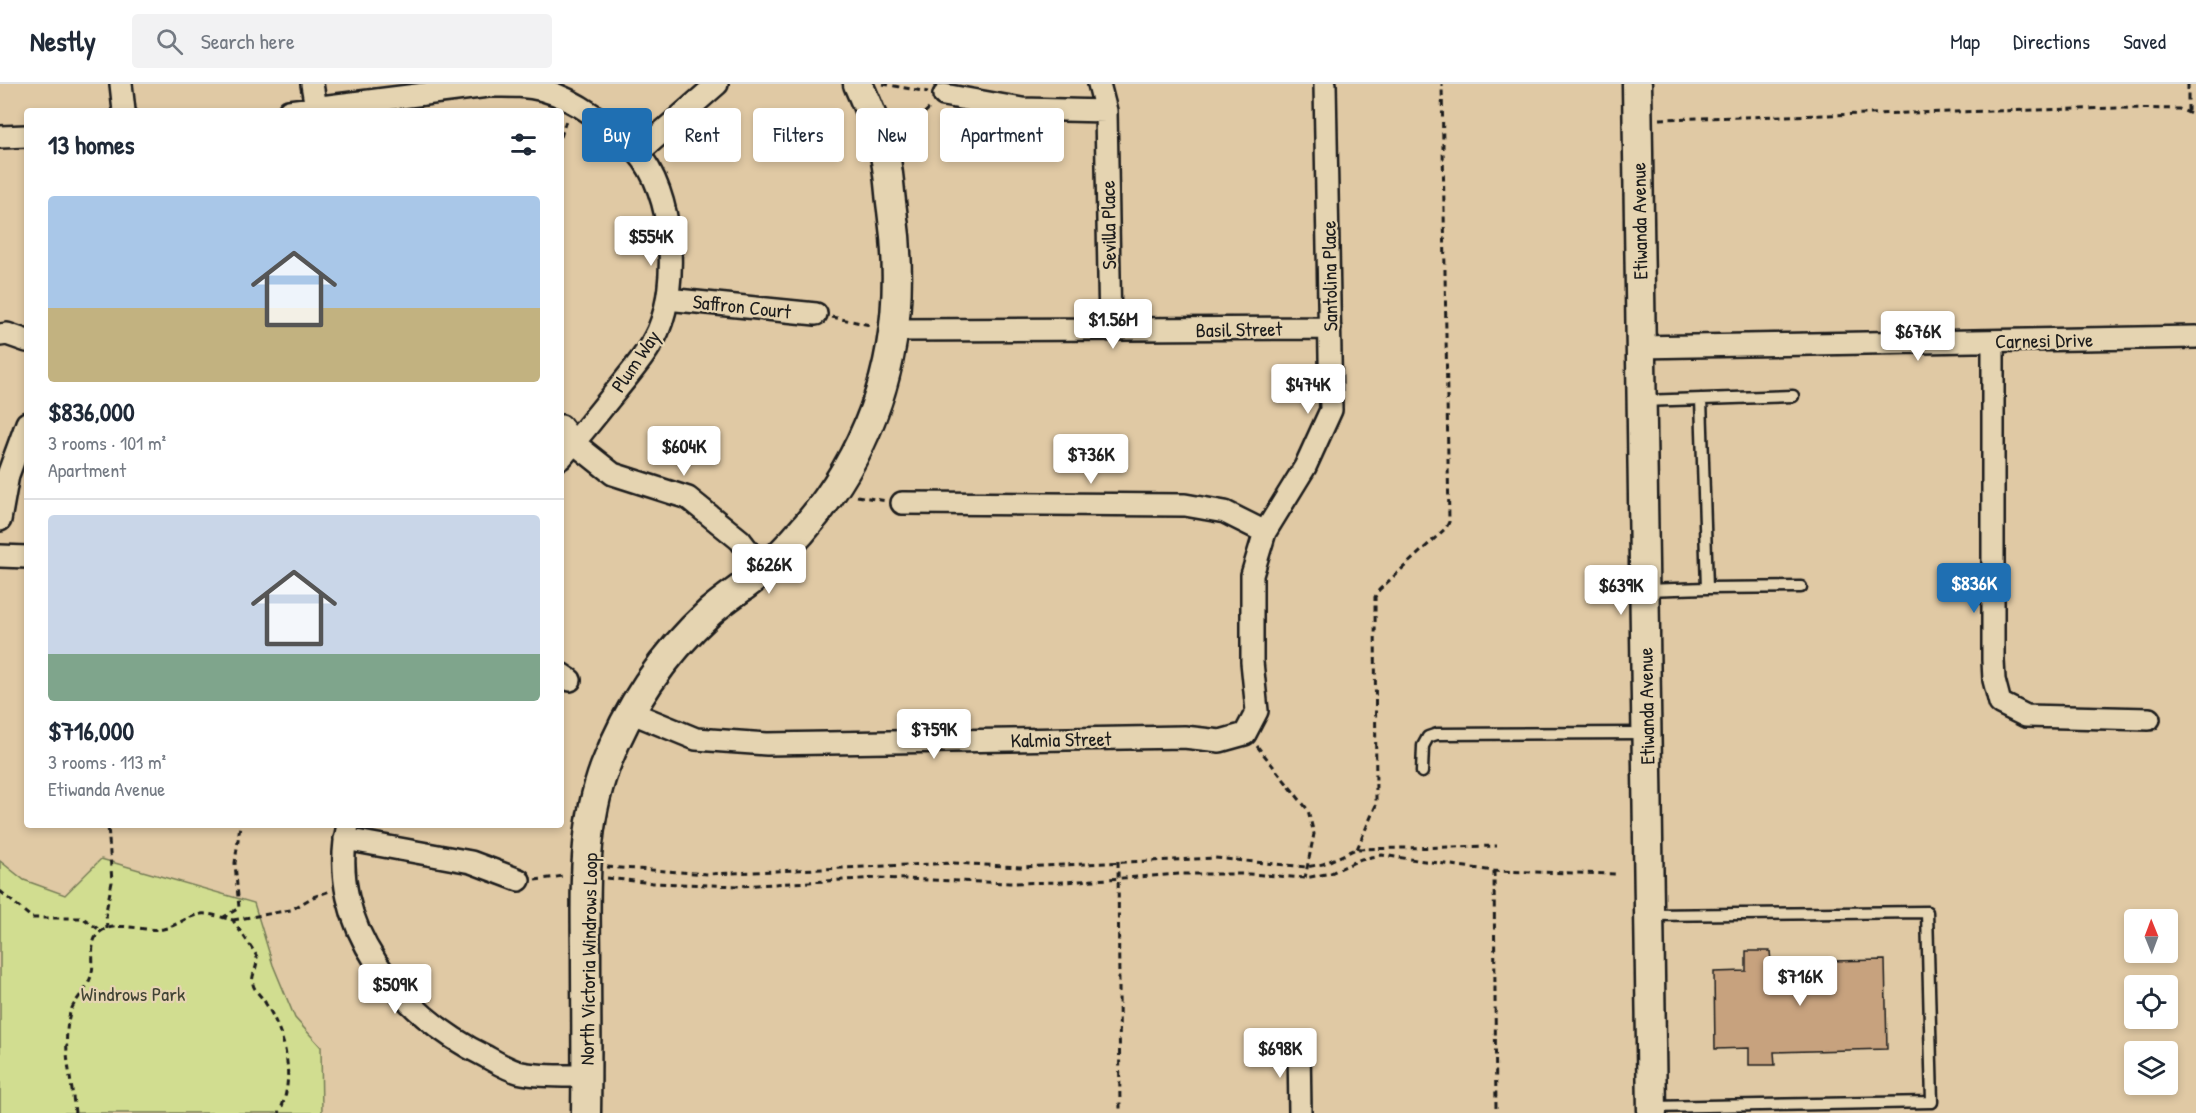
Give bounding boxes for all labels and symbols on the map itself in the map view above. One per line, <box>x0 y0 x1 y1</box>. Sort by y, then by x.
street label: Etiwanda Avenue <box>1624 162 1654 280</box>
street label: Sevilla Place <box>1094 180 1122 270</box>
pin: $554K <box>609 216 693 267</box>
street label: Santolina Place <box>1315 220 1343 332</box>
street label: Saffron Court <box>692 287 794 325</box>
pin: $1.56M <box>1064 299 1162 350</box>
pin: $676K <box>1876 311 1960 362</box>
street label: Basil Street <box>1195 315 1284 343</box>
street label: Plum Way <box>604 325 666 397</box>
street label: Carnesi Drive <box>1995 326 2093 354</box>
pin: $474K <box>1266 364 1350 415</box>
pin: $604K <box>642 426 726 477</box>
pin: $736K <box>1049 434 1133 485</box>
pin: $626K <box>727 544 811 595</box>
pin: $836K <box>1932 563 2016 614</box>
pin: $639K <box>1579 565 1663 616</box>
street label: Etiwanda Avenue <box>1631 647 1661 765</box>
pin: $759K <box>892 709 976 760</box>
street label: Kalmia Street <box>1010 725 1113 753</box>
street label: North Victoria Windrows Loop <box>573 852 603 1065</box>
north arrow <box>2124 909 2178 963</box>
pin: $716K <box>1758 956 1842 1007</box>
pin: $509K <box>353 964 437 1015</box>
park label: Windrows Park <box>81 980 185 1007</box>
pin: $698K <box>1238 1028 1322 1079</box>

